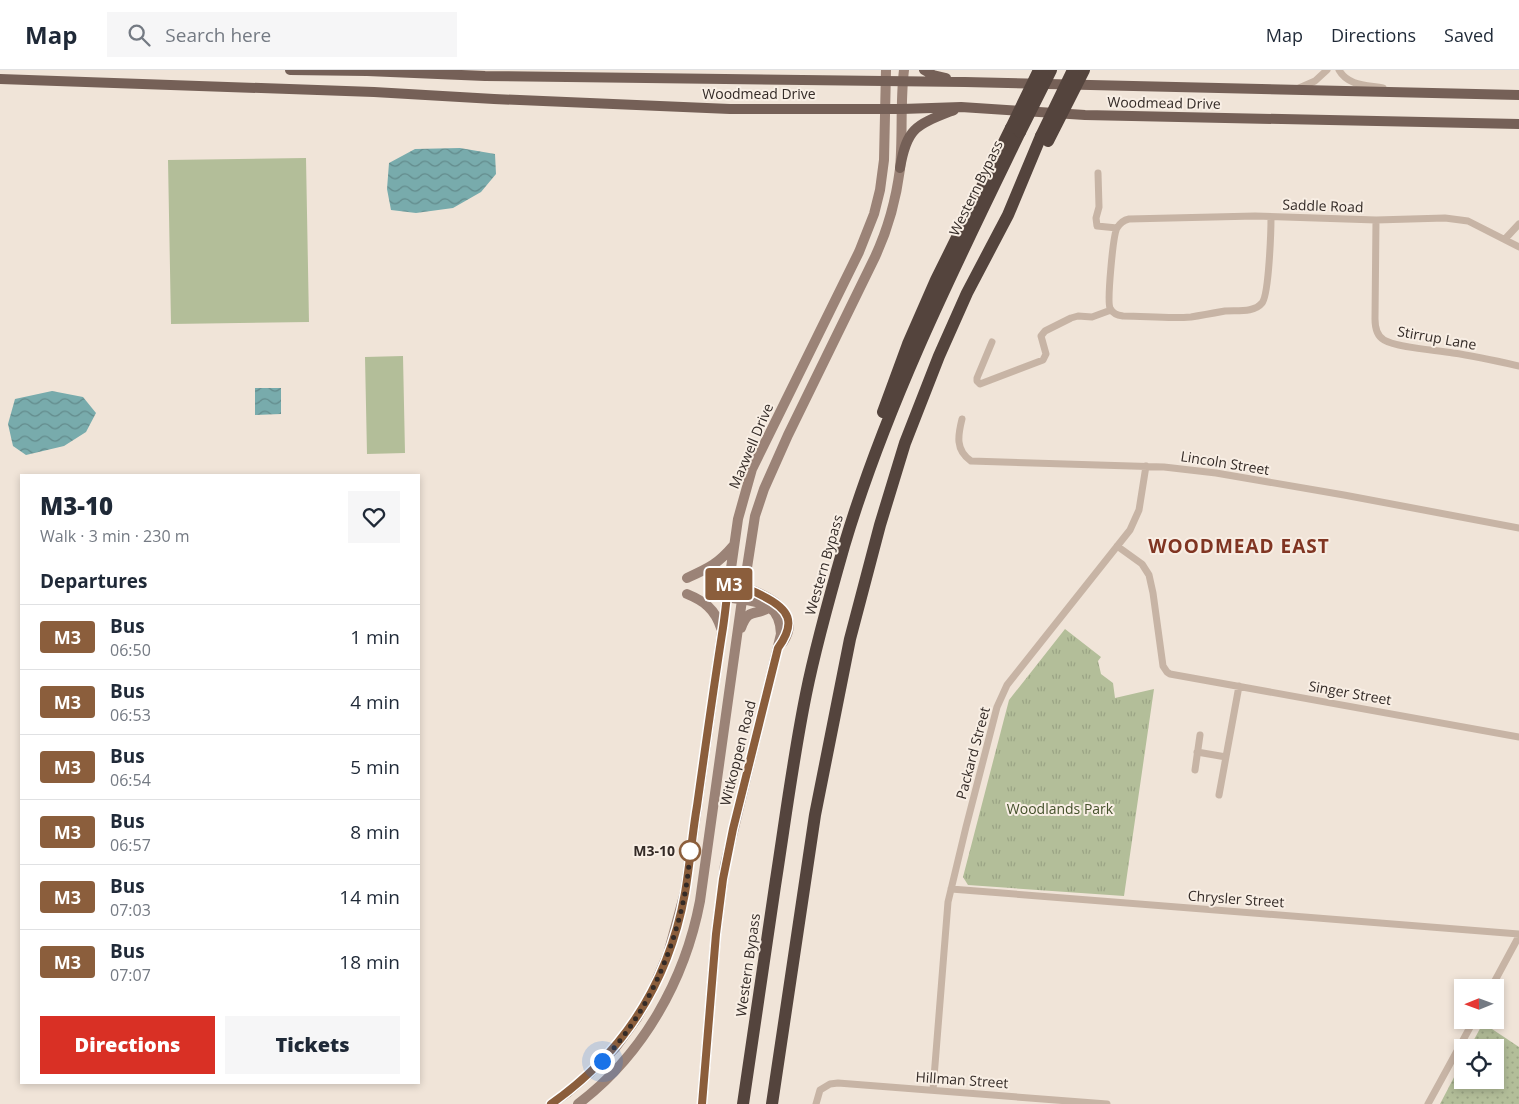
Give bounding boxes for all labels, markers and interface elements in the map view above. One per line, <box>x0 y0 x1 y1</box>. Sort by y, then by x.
search box <box>107 12 457 57</box>
text: Map <box>25 18 77 51</box>
icon: search <box>125 21 153 49</box>
text: Search here <box>165 22 271 48</box>
text: Map <box>1266 23 1303 47</box>
text: Directions <box>1331 23 1416 47</box>
text: Saved <box>1444 23 1494 47</box>
street label: Woodmead Drive <box>702 84 816 103</box>
street label: Woodmead Drive <box>1107 92 1221 113</box>
street label: Western Bypass <box>944 137 1007 239</box>
street label: Saddle Road <box>1282 195 1364 216</box>
street label: Stirrup Lane <box>1396 321 1478 354</box>
street label: Maxwell Drive <box>724 400 777 492</box>
street label: Lincoln Street <box>1179 446 1271 479</box>
text: M3-10 <box>40 489 113 522</box>
button: heart <box>348 491 400 543</box>
street label: Western Bypass <box>800 512 847 617</box>
text: Walk · 3 min · 230 m <box>40 525 190 547</box>
district label: WOODMEAD EAST <box>1148 533 1330 559</box>
text: Departures <box>40 568 147 594</box>
line badge: M3 <box>706 568 752 600</box>
text: M3 <box>715 572 743 596</box>
text: Bus <box>110 613 145 639</box>
text: 1 min <box>350 624 400 650</box>
text: M3 <box>54 625 81 649</box>
text: 06:50 <box>110 639 151 661</box>
street label: Singer Street <box>1307 676 1393 709</box>
text: Bus <box>110 678 145 704</box>
text: 4 min <box>350 689 400 715</box>
text: M3 <box>54 690 81 714</box>
street label: Witkoppen Road <box>715 698 760 808</box>
text: 06:53 <box>110 704 151 726</box>
street label: Packard Street <box>951 704 994 801</box>
text: Bus <box>110 743 145 769</box>
text: 5 min <box>350 754 400 780</box>
text: M3 <box>54 755 81 779</box>
text: 06:54 <box>110 769 151 791</box>
park label: Woodlands Park <box>1007 799 1114 818</box>
text: Bus <box>110 808 145 834</box>
text: 8 min <box>350 819 400 845</box>
text: M3 <box>54 820 81 844</box>
text: 06:57 <box>110 834 151 856</box>
marker: M3-10 <box>679 840 701 862</box>
place label: M3-10 <box>633 841 675 860</box>
text: Bus <box>110 873 145 899</box>
text: 14 min <box>339 884 400 910</box>
text: M3 <box>54 885 81 909</box>
street label: Chrysler Street <box>1187 886 1285 911</box>
text: 07:03 <box>110 899 151 921</box>
street label: Western Bypass <box>731 912 764 1018</box>
text: Bus <box>110 938 145 964</box>
text: 18 min <box>339 949 400 975</box>
text: M3 <box>54 950 81 974</box>
text: 07:07 <box>110 964 151 986</box>
north arrow <box>1454 979 1504 1029</box>
map controls <box>1454 979 1504 1089</box>
button: Directions <box>40 1016 215 1074</box>
button: Tickets <box>225 1016 400 1074</box>
button: locate <box>1454 1039 1504 1089</box>
your location <box>590 1049 615 1074</box>
street label: Hillman Street <box>915 1067 1009 1092</box>

